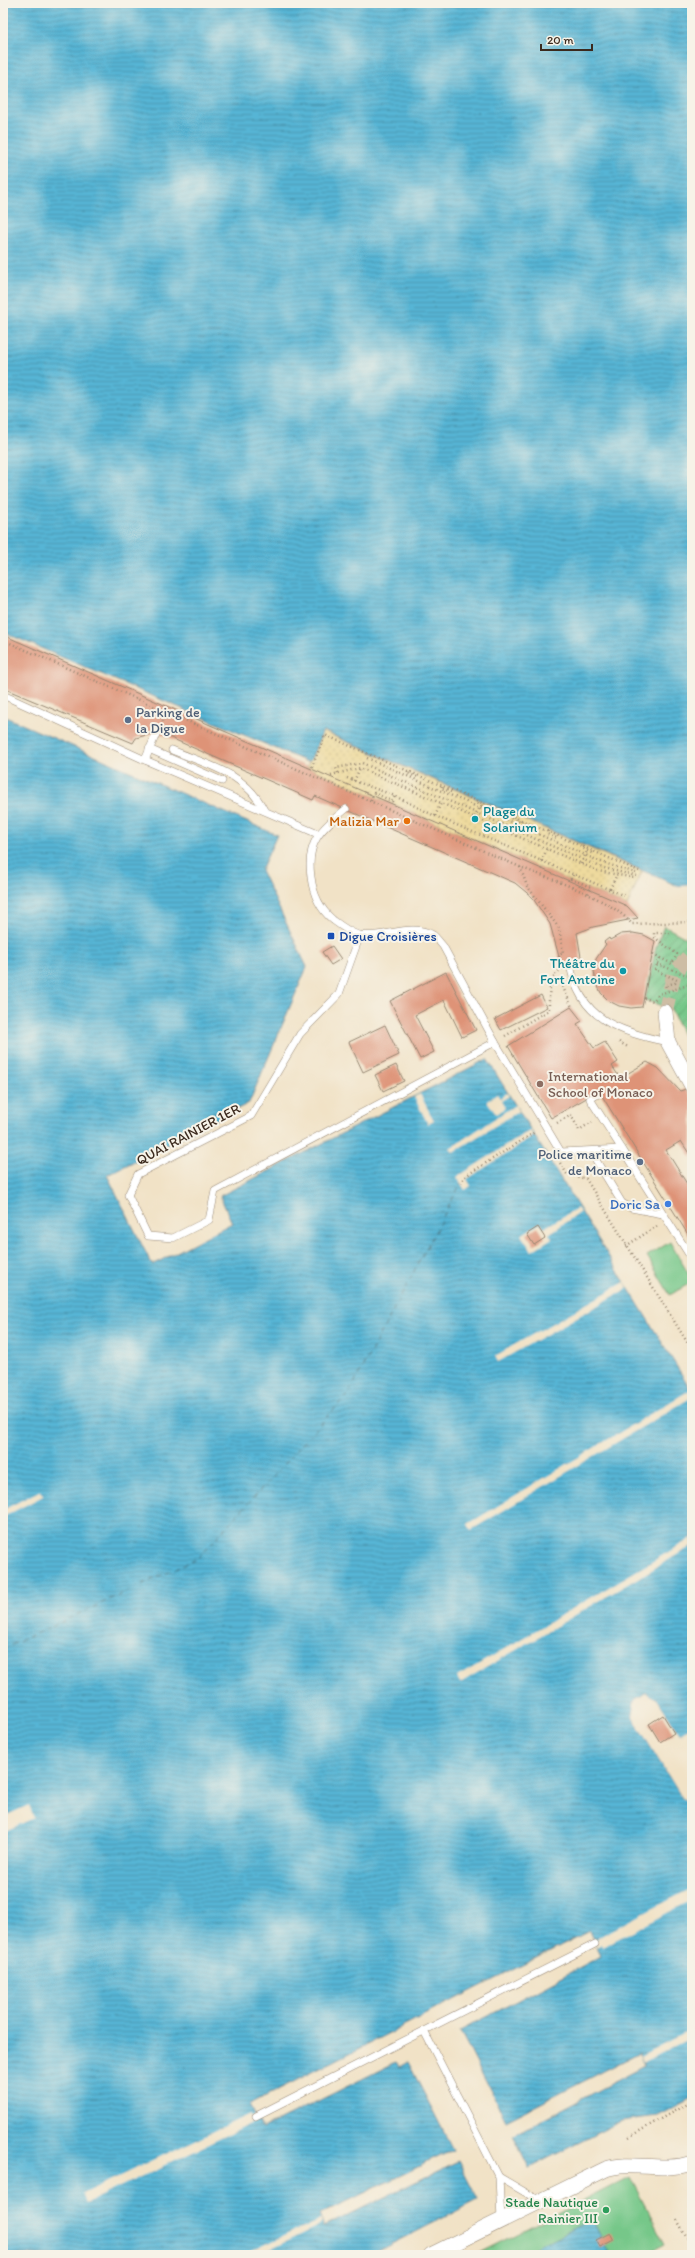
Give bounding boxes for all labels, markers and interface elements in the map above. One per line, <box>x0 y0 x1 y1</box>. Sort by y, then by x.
scale bar <box>541 26 592 52</box>
text: 20 m <box>547 33 574 47</box>
place label: Parking de la Digue <box>136 704 200 737</box>
marker: Parking de la Digue <box>123 715 133 725</box>
place label: Plage du Solarium <box>483 803 537 836</box>
place label: Malizia Mar <box>329 813 399 830</box>
marker: Plage du Solarium <box>470 814 480 824</box>
marker: Malizia Mar <box>402 816 412 826</box>
place label: Digue Croisières <box>339 928 437 945</box>
marker: Digue Croisières <box>326 931 336 941</box>
place label: Théâtre du Fort Antoine <box>540 955 615 988</box>
marker: Théâtre du Fort Antoine <box>618 966 628 976</box>
place label: International School of Monaco <box>548 1068 653 1101</box>
marker: International School of Monaco <box>535 1079 545 1089</box>
street label: QUAI RAINIER 1ER <box>133 1100 243 1169</box>
place label: Police maritime de Monaco <box>538 1146 632 1179</box>
marker: Police maritime de Monaco <box>635 1157 645 1167</box>
place label: Doric Sa <box>610 1196 661 1213</box>
marker: Doric Sa <box>663 1199 673 1209</box>
place label: Stade Nautique Rainier III <box>505 2194 598 2227</box>
marker: Stade Nautique Rainier III <box>601 2205 611 2215</box>

